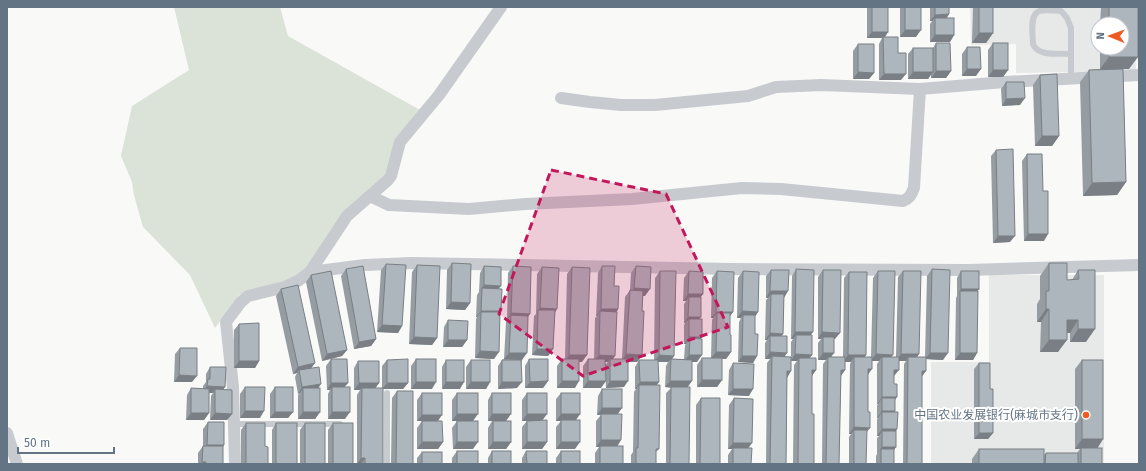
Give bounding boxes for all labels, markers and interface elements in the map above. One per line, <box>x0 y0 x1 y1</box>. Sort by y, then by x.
north arrow <box>1090 16 1130 56</box>
text: N <box>1094 32 1107 40</box>
place label: 中国农业发展银行(麻城市支行) <box>914 408 1078 422</box>
marker: 中国农业发展银行(麻城市支行) <box>1081 410 1091 420</box>
scale bar <box>18 429 114 455</box>
text: 50 m <box>24 436 50 450</box>

